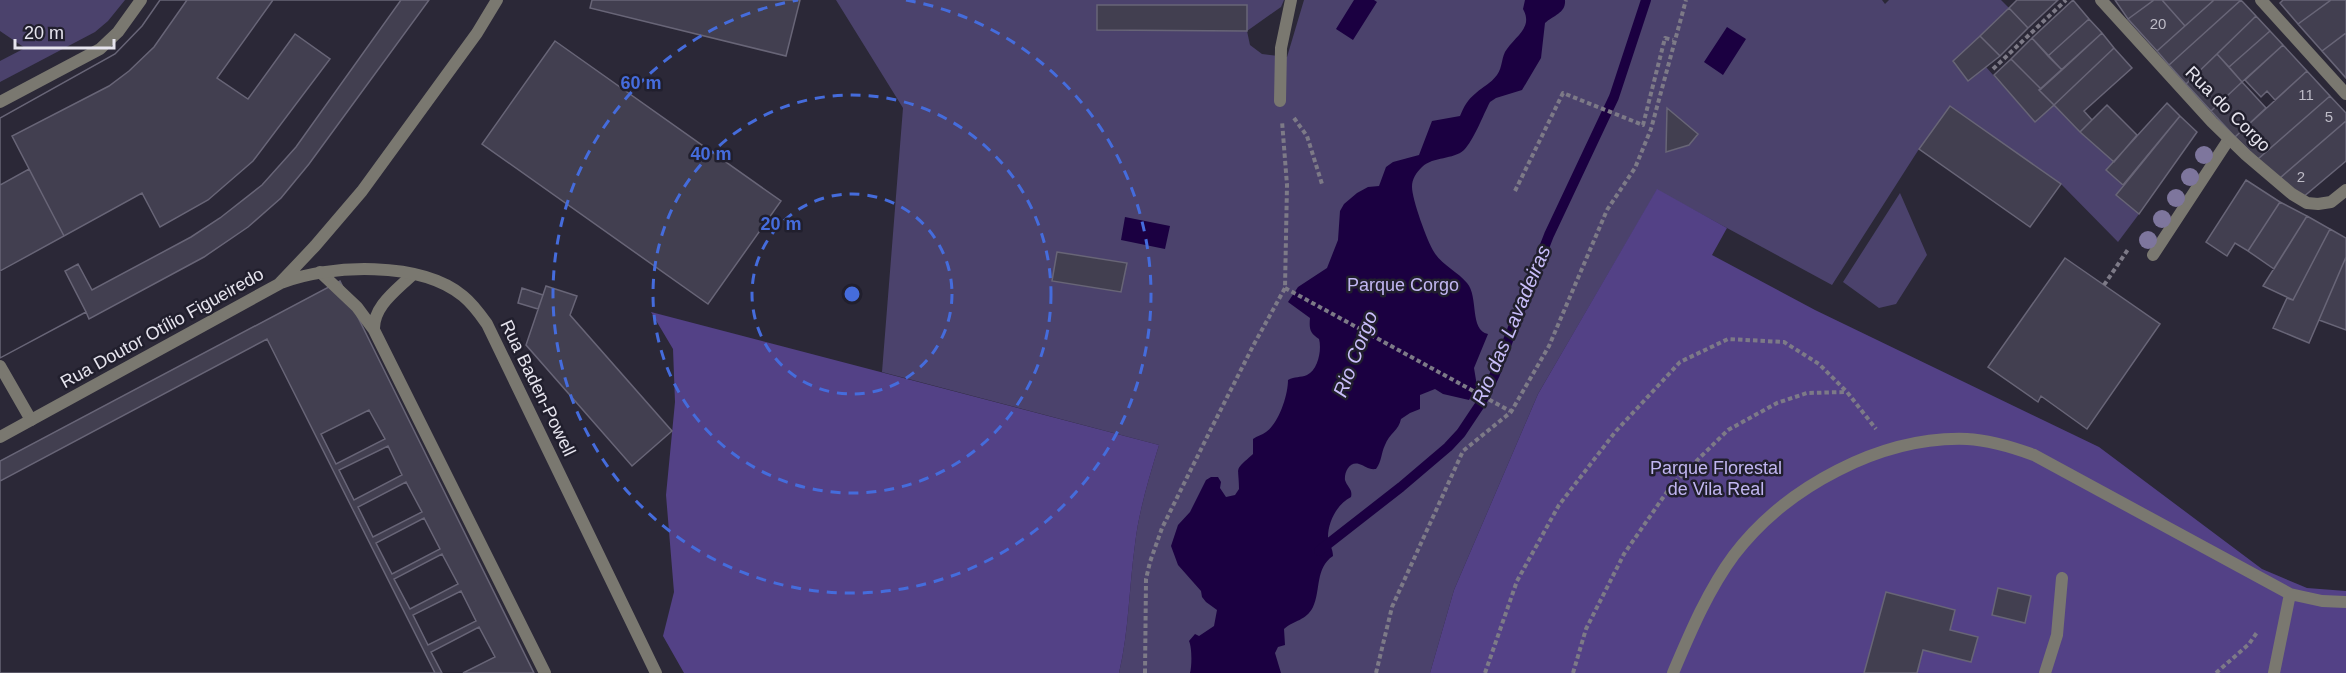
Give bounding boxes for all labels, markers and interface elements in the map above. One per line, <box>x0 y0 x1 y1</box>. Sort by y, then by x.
scale bar <box>15 12 114 50</box>
house number: 20 <box>2150 15 2166 32</box>
text: 20 m <box>24 23 64 43</box>
street label: Rua do Corgo <box>2181 62 2275 156</box>
text: 60 m <box>620 73 662 93</box>
house number: 11 <box>2298 86 2314 103</box>
house number: 5 <box>2325 108 2333 125</box>
text: 40 m <box>690 144 732 164</box>
house number: 2 <box>2297 168 2305 185</box>
text: 20 m <box>760 214 802 234</box>
water label: Rio das Lavadeiras <box>1467 242 1555 408</box>
street label: Rua Doutor Otílio Figueiredo <box>57 264 267 392</box>
park label: Parque Corgo <box>1347 275 1459 295</box>
centre of rings <box>842 284 862 304</box>
water label: Rio Corgo <box>1329 308 1381 400</box>
street label: Rua Baden-Powell <box>496 317 580 459</box>
park label: Parque Florestal de Vila Real <box>1650 458 1782 499</box>

